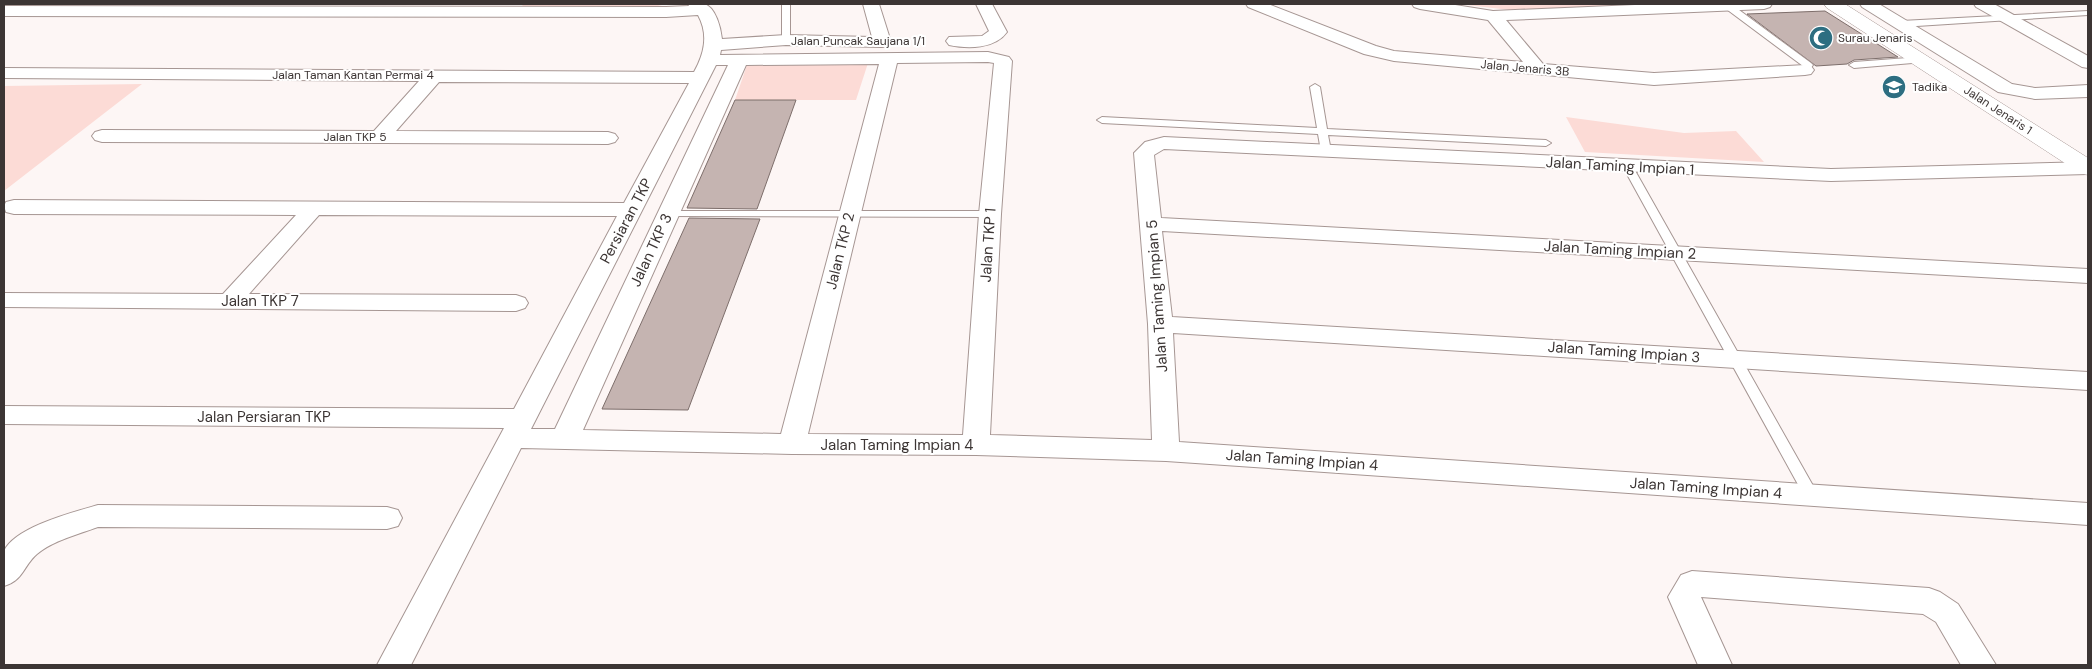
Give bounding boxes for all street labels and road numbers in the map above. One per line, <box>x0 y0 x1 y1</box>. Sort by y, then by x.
street label: Jalan Puncak Saujana 1/1 <box>791 33 925 49</box>
street label: Jalan Jenaris 3B <box>1480 56 1570 80</box>
street label: Jalan Taman Kantan Permai 4 <box>272 67 434 83</box>
street label: Jalan Jenaris 1 <box>1961 82 2035 138</box>
street label: Jalan TKP 5 <box>323 129 387 145</box>
street label: Jalan Taming Impian 1 <box>1545 152 1695 180</box>
street label: Persiaran TKP <box>595 175 657 267</box>
street label: Jalan TKP 1 <box>975 207 1001 283</box>
street label: Jalan TKP 3 <box>625 210 677 290</box>
street label: Jalan TKP 2 <box>821 211 859 291</box>
street label: Jalan Taming Impian 5 <box>1142 219 1172 373</box>
street label: Jalan Taming Impian 2 <box>1543 236 1697 264</box>
street label: Jalan TKP 7 <box>221 291 299 311</box>
street label: Jalan Taming Impian 3 <box>1547 337 1701 367</box>
street label: Jalan Persiaran TKP <box>197 407 331 427</box>
street label: Jalan Taming Impian 4 <box>821 435 973 455</box>
street label: Jalan Taming Impian 4 <box>1225 445 1379 475</box>
street label: Jalan Taming Impian 4 <box>1629 473 1783 503</box>

